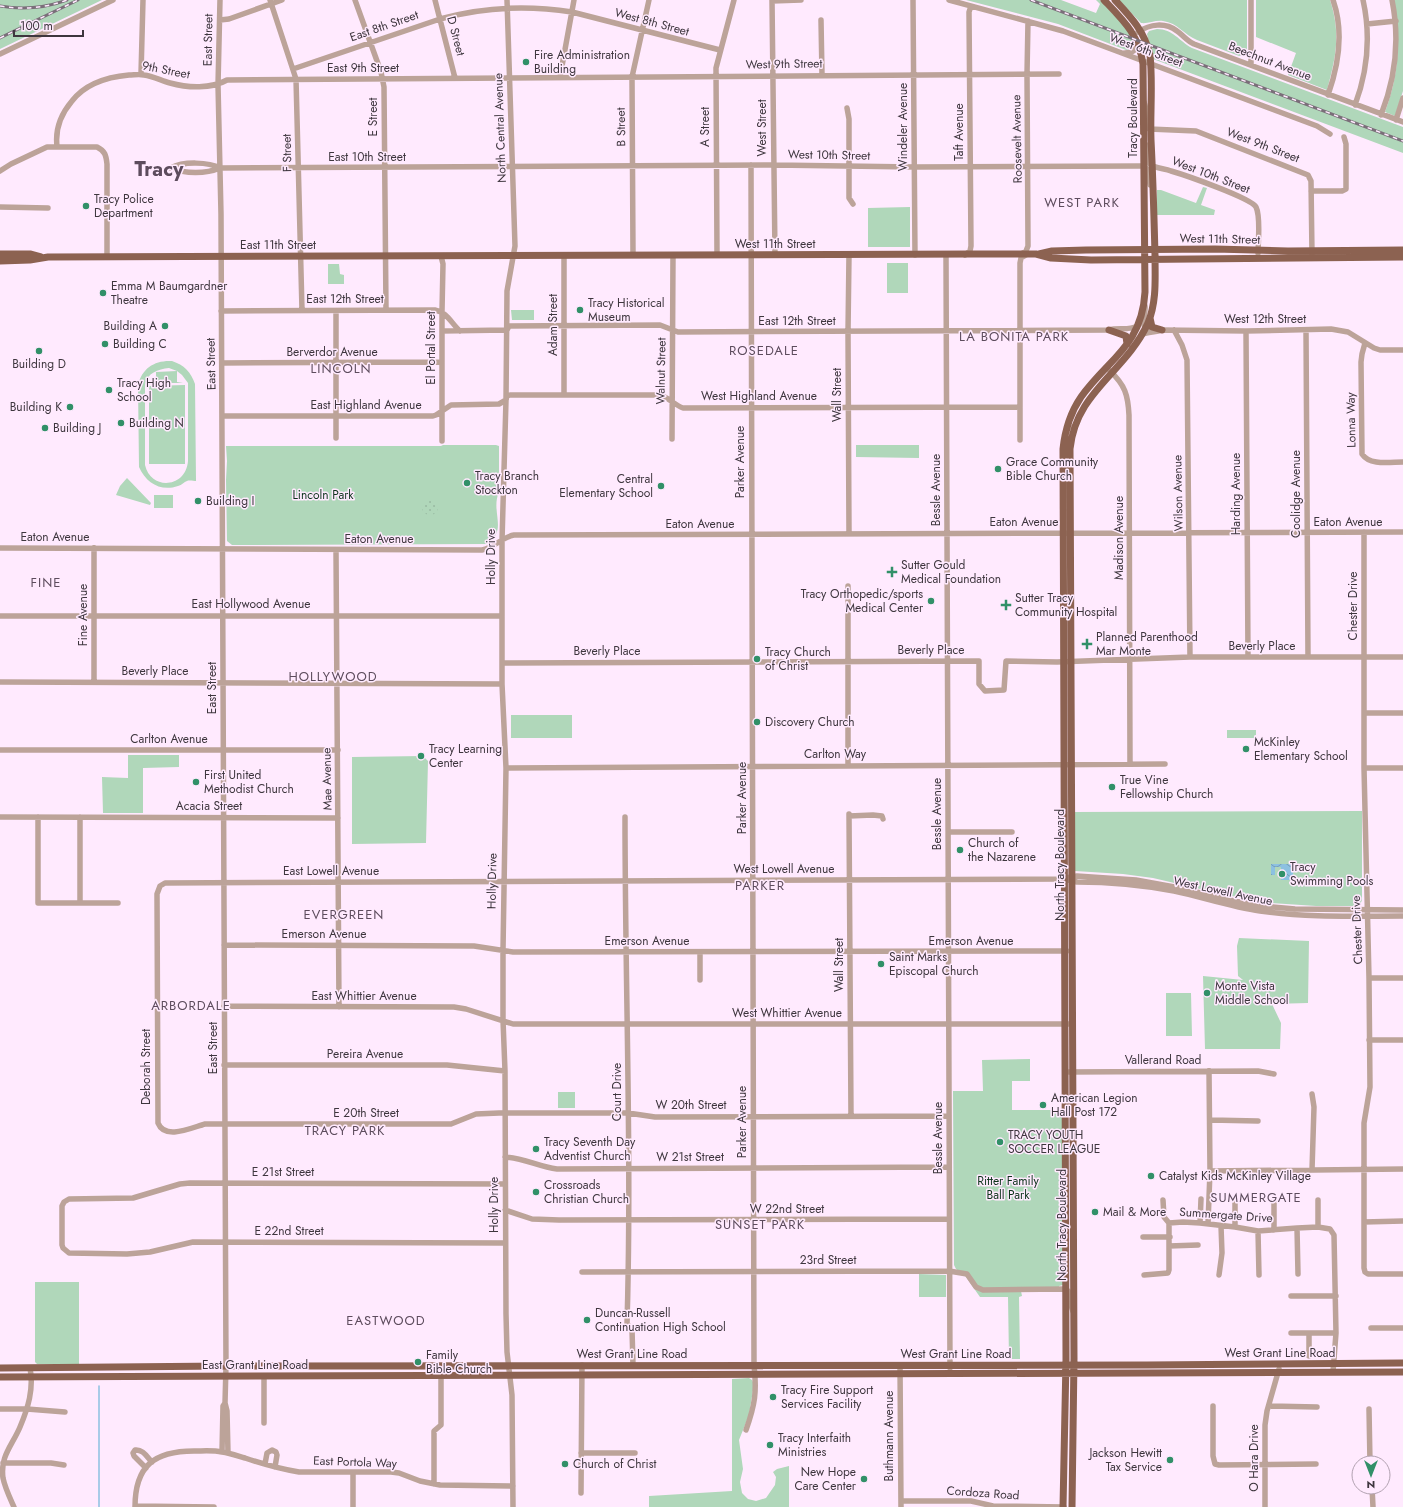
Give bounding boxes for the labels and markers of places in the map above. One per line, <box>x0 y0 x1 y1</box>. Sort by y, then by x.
place label: Fire Administration Building <box>534 46 630 78</box>
marker: Fire Administration Building <box>521 57 531 67</box>
place label: Tracy Police Department <box>94 190 154 222</box>
marker: Tracy Police Department <box>81 201 91 211</box>
place label: Emma M Baumgardner Theatre <box>111 277 228 309</box>
marker: Emma M Baumgardner Theatre <box>98 288 108 298</box>
place label: Tracy Historical Museum <box>588 294 665 326</box>
marker: Tracy Historical Museum <box>575 305 585 315</box>
place label: Building A <box>104 317 157 335</box>
marker: Building A <box>160 321 170 331</box>
place label: Building C <box>113 335 167 353</box>
marker: Building C <box>100 339 110 349</box>
marker: Building D <box>34 346 44 356</box>
place label: Building D <box>12 355 66 373</box>
place label: Tracy High School <box>117 374 171 406</box>
marker: Tracy High School <box>104 385 114 395</box>
place label: Building K <box>10 398 62 416</box>
marker: Building K <box>65 402 75 412</box>
place label: Building N <box>129 414 184 432</box>
marker: Building N <box>116 418 126 428</box>
place label: Building J <box>53 419 101 437</box>
marker: Building J <box>40 423 50 433</box>
place label: Grace Community Bible Church <box>1006 453 1099 485</box>
marker: Grace Community Bible Church <box>993 464 1003 474</box>
place label: Tracy Branch Stockton <box>475 467 539 499</box>
place label: Central Elementary School <box>559 470 653 502</box>
marker: Tracy Branch Stockton <box>462 478 472 488</box>
marker: Central Elementary School <box>656 481 666 491</box>
place label: Building I <box>206 492 255 510</box>
marker: Building I <box>193 496 203 506</box>
place label: Sutter Gould Medical Foundation <box>901 556 1001 588</box>
marker: Sutter Gould Medical Foundation <box>886 566 898 578</box>
place label: Tracy Orthopedic/sports Medical Center <box>801 585 924 617</box>
place label: Sutter Tracy Community Hospital <box>1015 589 1117 621</box>
marker: Tracy Orthopedic/sports Medical Center <box>926 596 936 606</box>
marker: Sutter Tracy Community Hospital <box>1000 599 1012 611</box>
place label: Planned Parenthood Mar Monte <box>1096 628 1198 660</box>
marker: Planned Parenthood Mar Monte <box>1081 638 1093 650</box>
place label: Tracy Church of Christ <box>765 643 831 675</box>
marker: Tracy Church of Christ <box>752 654 762 664</box>
place label: Discovery Church <box>765 713 855 731</box>
marker: Discovery Church <box>752 717 762 727</box>
place label: McKinley Elementary School <box>1254 733 1348 765</box>
place label: Tracy Learning Center <box>429 740 502 772</box>
marker: McKinley Elementary School <box>1241 744 1251 754</box>
marker: Tracy Learning Center <box>416 751 426 761</box>
place label: First United Methodist Church <box>204 766 294 798</box>
place label: True Vine Fellowship Church <box>1120 771 1213 803</box>
marker: First United Methodist Church <box>191 777 201 787</box>
marker: True Vine Fellowship Church <box>1107 782 1117 792</box>
place label: Church of the Nazarene <box>968 834 1036 866</box>
marker: Church of the Nazarene <box>955 845 965 855</box>
place label: Tracy Swimming Pools <box>1290 858 1374 890</box>
marker: Tracy Swimming Pools <box>1277 869 1287 879</box>
place label: Saint Marks Episcopal Church <box>889 948 978 980</box>
marker: Saint Marks Episcopal Church <box>876 959 886 969</box>
place label: Monte Vista Middle School <box>1215 977 1289 1009</box>
marker: Monte Vista Middle School <box>1202 988 1212 998</box>
place label: American Legion Hall Post 172 <box>1051 1089 1138 1121</box>
marker: American Legion Hall Post 172 <box>1038 1100 1048 1110</box>
place label: TRACY YOUTH SOCCER LEAGUE <box>1008 1126 1100 1158</box>
place label: Tracy Seventh Day Adventist Church <box>544 1133 636 1165</box>
marker: TRACY YOUTH SOCCER LEAGUE <box>995 1137 1005 1147</box>
marker: Tracy Seventh Day Adventist Church <box>531 1144 541 1154</box>
place label: Catalyst Kids McKinley Village <box>1159 1167 1311 1185</box>
marker: Catalyst Kids McKinley Village <box>1146 1171 1156 1181</box>
place label: Crossroads Christian Church <box>544 1176 629 1208</box>
marker: Crossroads Christian Church <box>531 1187 541 1197</box>
place label: Mail & More <box>1103 1203 1166 1221</box>
marker: Mail & More <box>1090 1207 1100 1217</box>
place label: Duncan-Russell Continuation High School <box>595 1304 726 1336</box>
marker: Duncan-Russell Continuation High School <box>582 1315 592 1325</box>
place label: Family Bible Church <box>426 1346 492 1378</box>
marker: Family Bible Church <box>413 1357 423 1367</box>
place label: Tracy Fire Support Services Facility <box>781 1381 873 1413</box>
marker: Tracy Fire Support Services Facility <box>768 1392 778 1402</box>
place label: Tracy Interfaith Ministries <box>778 1429 851 1461</box>
marker: Tracy Interfaith Ministries <box>765 1440 775 1450</box>
place label: Jackson Hewitt Tax Service <box>1087 1444 1162 1476</box>
place label: Church of Christ <box>573 1455 657 1473</box>
marker: Jackson Hewitt Tax Service <box>1165 1455 1175 1465</box>
marker: Church of Christ <box>560 1459 570 1469</box>
place label: New Hope Care Center <box>794 1463 857 1495</box>
marker: New Hope Care Center <box>859 1474 869 1484</box>

